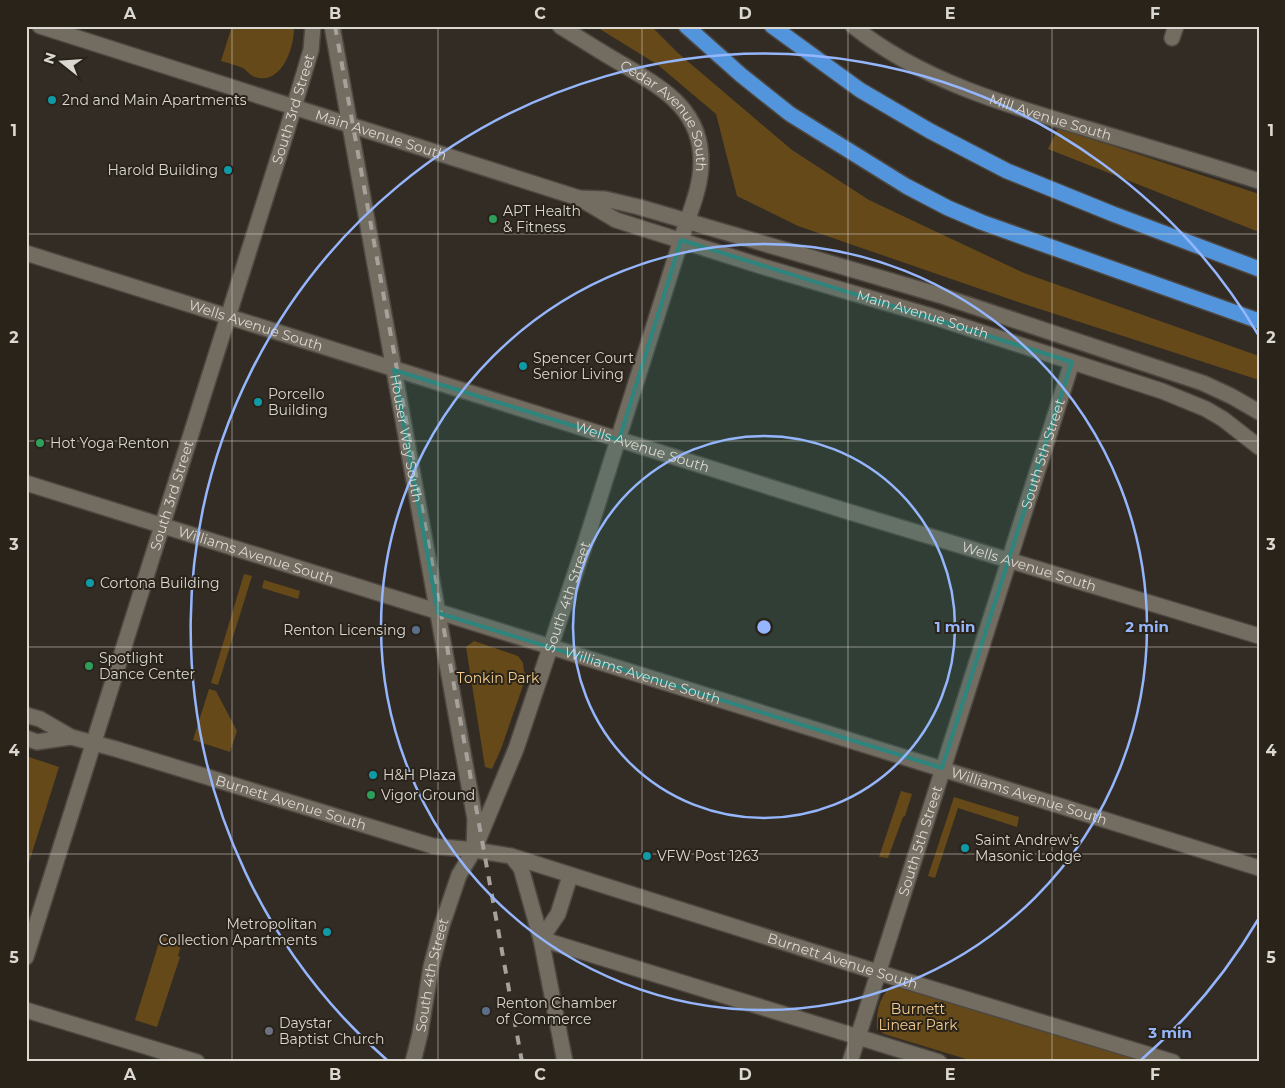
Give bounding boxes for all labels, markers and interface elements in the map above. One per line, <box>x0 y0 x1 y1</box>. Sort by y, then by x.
text: A <box>123 4 137 23</box>
text: B <box>329 4 341 23</box>
text: C <box>534 4 546 23</box>
text: D <box>738 4 752 23</box>
text: E <box>945 4 955 23</box>
text: F <box>1150 4 1160 23</box>
north arrow <box>38 38 88 88</box>
text: N <box>39 50 60 66</box>
street label: South 3rd Street <box>268 51 318 167</box>
street label: Cedar Avenue South <box>617 56 710 172</box>
street label: Mill Avenue South <box>987 90 1114 145</box>
place label: 2nd and Main Apartments <box>62 91 247 109</box>
marker: 2nd and Main Apartments <box>46 94 58 106</box>
street label: Main Avenue South <box>313 105 449 164</box>
text: 1 <box>11 121 17 140</box>
text: 1 <box>1268 121 1274 140</box>
place label: Harold Building <box>107 161 218 179</box>
marker: Harold Building <box>222 164 234 176</box>
place label: APT Health & Fitness <box>503 202 581 236</box>
marker: APT Health & Fitness <box>487 213 499 225</box>
street label: Main Avenue South <box>855 286 991 343</box>
street label: Wells Avenue South <box>186 296 325 355</box>
text: 2 <box>9 328 19 347</box>
text: 2 <box>1266 328 1276 347</box>
place label: Spencer Court Senior Living <box>533 349 634 383</box>
marker: Spencer Court Senior Living <box>517 360 529 372</box>
street label: Houser Way South <box>386 373 427 504</box>
place label: Porcello Building <box>268 385 328 419</box>
marker: Porcello Building <box>252 396 264 408</box>
street label: South 5th Street <box>1017 396 1069 511</box>
street label: Wells Avenue South <box>573 417 712 476</box>
place label: Hot Yoga Renton <box>50 434 170 452</box>
marker: Hot Yoga Renton <box>34 437 46 449</box>
street label: South 3rd Street <box>146 438 198 553</box>
street label: Williams Avenue South <box>176 522 336 588</box>
text: 3 <box>8 535 19 554</box>
text: 3 <box>1265 535 1276 554</box>
street label: Wells Avenue South <box>960 537 1099 595</box>
street label: South 4th Street <box>540 539 594 655</box>
place label: Cortona Building <box>100 574 220 592</box>
marker: Cortona Building <box>84 577 96 589</box>
text: 1 min <box>935 617 975 636</box>
text: 2 min <box>1125 617 1169 636</box>
centre of rings <box>755 618 773 636</box>
place label: Renton Licensing <box>283 621 406 639</box>
marker: Renton Licensing <box>410 624 422 636</box>
street label: Williams Avenue South <box>562 643 723 708</box>
place label: Spotlight Dance Center <box>99 649 196 683</box>
marker: Spotlight Dance Center <box>83 660 95 672</box>
park label: Tonkin Park <box>457 669 540 687</box>
text: 4 <box>8 741 20 760</box>
text: 4 <box>1265 741 1277 760</box>
street label: Williams Avenue South <box>949 763 1110 829</box>
place label: H&H Plaza <box>383 766 456 784</box>
marker: H&H Plaza <box>367 769 379 781</box>
street label: Burnett Avenue South <box>213 771 369 834</box>
street label: South 5th Street <box>894 783 946 898</box>
place label: Vigor Ground <box>381 786 475 804</box>
marker: Vigor Ground <box>365 789 377 801</box>
place label: Saint Andrew's Masonic Lodge <box>975 831 1081 865</box>
marker: Saint Andrew's Masonic Lodge <box>959 842 971 854</box>
place label: VFW Post 1263 <box>657 847 759 865</box>
marker: VFW Post 1263 <box>641 850 653 862</box>
place label: Metropolitan Collection Apartments <box>159 915 317 949</box>
street label: South 4th Street <box>411 915 453 1033</box>
marker: Metropolitan Collection Apartments <box>321 926 333 938</box>
street label: Burnett Avenue South <box>765 929 920 993</box>
text: 5 <box>9 948 19 967</box>
text: 5 <box>1266 948 1276 967</box>
place label: Renton Chamber of Commerce <box>496 994 618 1028</box>
park label: Burnett Linear Park <box>878 1000 958 1034</box>
marker: Renton Chamber of Commerce <box>480 1005 492 1017</box>
place label: Daystar Baptist Church <box>279 1014 384 1048</box>
text: 3 min <box>1147 1023 1192 1042</box>
marker: Daystar Baptist Church <box>263 1025 275 1037</box>
text: A <box>123 1065 137 1084</box>
text: B <box>329 1065 341 1084</box>
text: C <box>534 1065 546 1084</box>
text: D <box>738 1065 752 1084</box>
text: E <box>945 1065 955 1084</box>
text: F <box>1150 1065 1160 1084</box>

